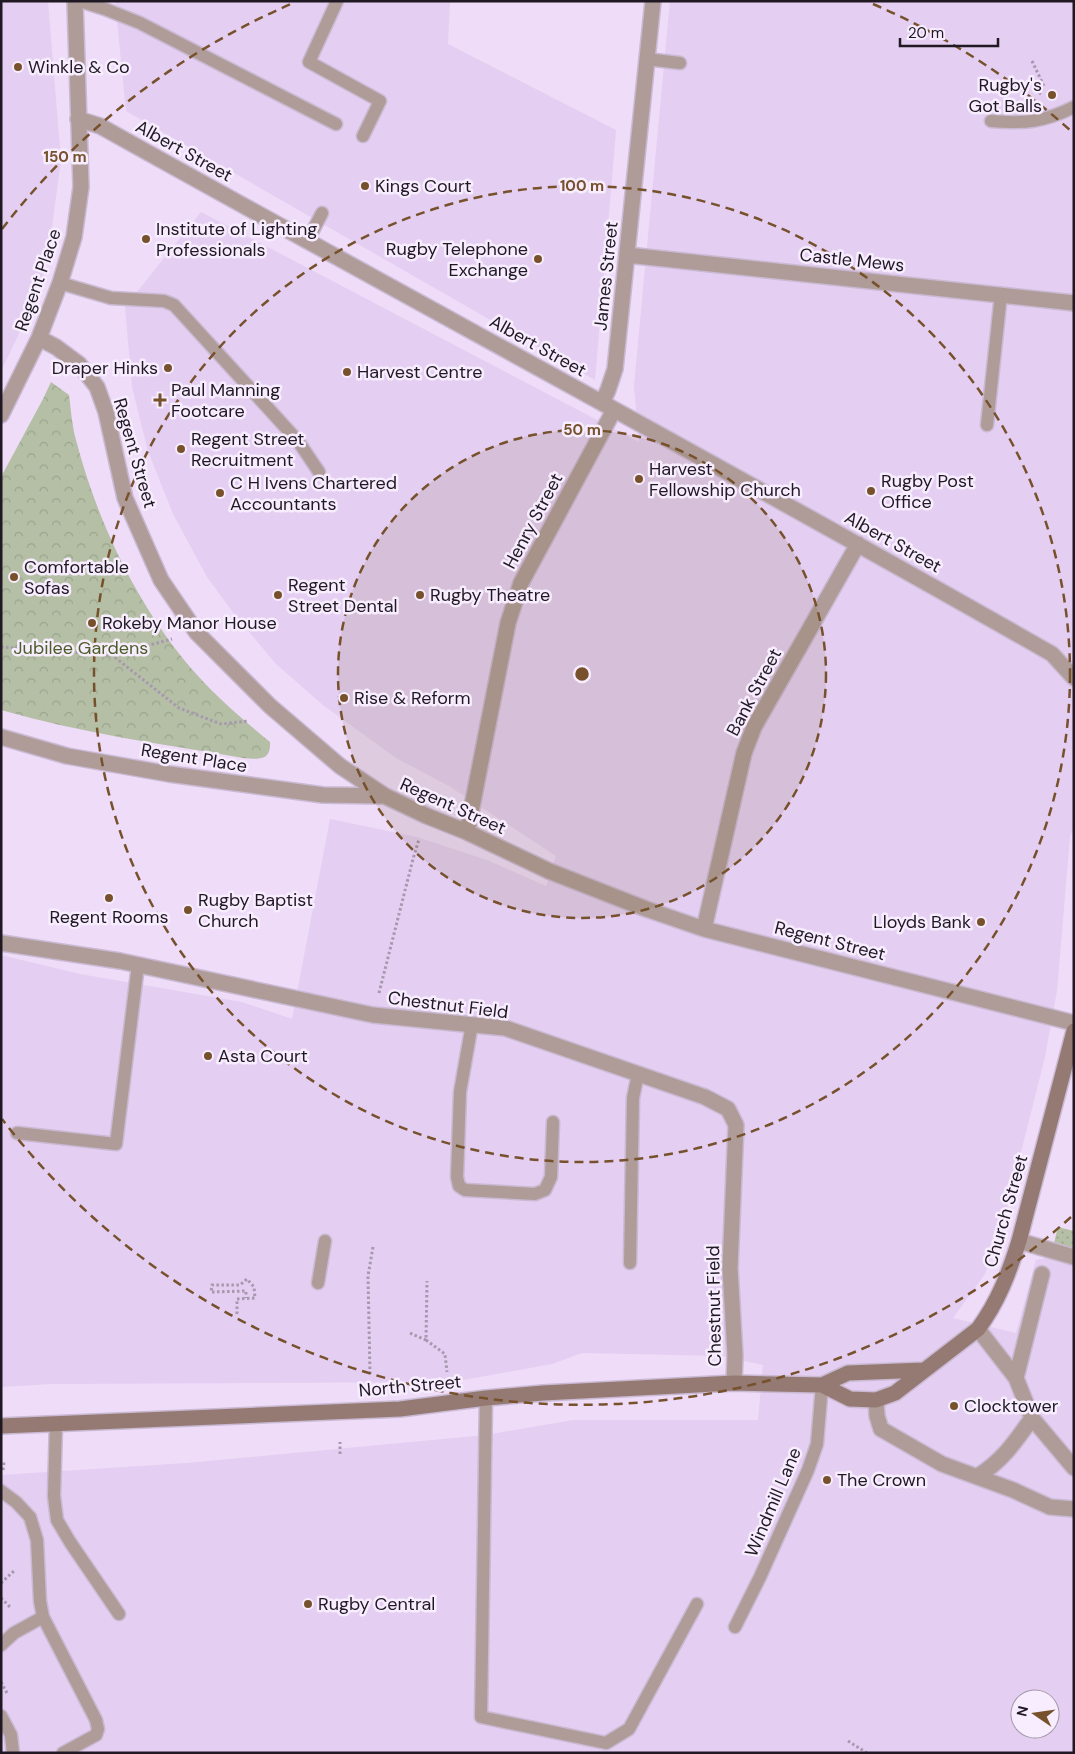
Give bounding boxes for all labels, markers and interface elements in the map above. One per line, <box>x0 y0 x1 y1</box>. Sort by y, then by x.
scale bar <box>900 15 998 47</box>
text: 20 m <box>908 23 944 43</box>
place label: Winkle & Co <box>28 55 130 79</box>
marker: Winkle & Co <box>12 61 24 73</box>
place label: Rugby's Got Balls <box>968 73 1042 118</box>
marker: Rugby's Got Balls <box>1046 89 1058 101</box>
street label: Albert Street <box>131 115 237 187</box>
text: 150 m <box>44 147 87 167</box>
place label: Kings Court <box>375 174 472 198</box>
text: 100 m <box>560 176 604 196</box>
marker: Kings Court <box>359 180 371 192</box>
place label: Institute of Lighting Professionals <box>156 217 317 262</box>
street label: James Street <box>588 220 624 332</box>
street label: Regent Place <box>9 225 67 335</box>
marker: Institute of Lighting Professionals <box>140 233 152 245</box>
place label: Rugby Telephone Exchange <box>386 237 528 282</box>
street label: Castle Mews <box>798 243 906 277</box>
marker: Rugby Telephone Exchange <box>532 253 544 265</box>
street label: Albert Street <box>485 310 591 382</box>
place label: Draper Hinks <box>52 356 158 380</box>
place label: Harvest Centre <box>357 360 483 384</box>
marker: Draper Hinks <box>162 362 174 374</box>
marker: Harvest Centre <box>341 366 353 378</box>
place label: Paul Manning Footcare <box>171 378 280 423</box>
marker: Paul Manning Footcare <box>153 393 167 407</box>
street label: Regent Street <box>108 395 162 511</box>
text: 50 m <box>563 420 601 440</box>
place label: Regent Street Recruitment <box>191 427 304 472</box>
marker: Regent Street Recruitment <box>175 443 187 455</box>
place label: Harvest Fellowship Church <box>649 457 801 502</box>
street label: Henry Street <box>498 469 568 573</box>
place label: Rugby Post Office <box>881 469 974 514</box>
place label: C H Ivens Chartered Accountants <box>230 471 397 516</box>
marker: Harvest Fellowship Church <box>633 473 645 485</box>
marker: Rugby Post Office <box>865 485 877 497</box>
marker: C H Ivens Chartered Accountants <box>214 487 226 499</box>
street label: Albert Street <box>840 506 946 578</box>
place label: Comfortable Sofas <box>24 555 129 600</box>
marker: Comfortable Sofas <box>8 571 20 583</box>
place label: Regent Street Dental <box>288 573 398 618</box>
place label: Rugby Theatre <box>430 583 550 607</box>
marker: Regent Street Dental <box>272 589 284 601</box>
marker: Rugby Theatre <box>414 589 426 601</box>
place label: Rokeby Manor House <box>102 611 277 635</box>
marker: Rokeby Manor House <box>86 617 98 629</box>
park label: Jubilee Gardens <box>14 636 148 660</box>
street label: Bank Street <box>721 644 787 740</box>
centre of rings <box>573 665 591 683</box>
place label: Rise & Reform <box>354 686 471 710</box>
marker: Rise & Reform <box>338 692 350 704</box>
street label: Regent Place <box>139 738 249 778</box>
street label: Regent Street <box>396 772 510 840</box>
place label: Rugby Baptist Church <box>198 888 313 933</box>
marker: Regent Rooms <box>103 892 115 904</box>
marker: Rugby Baptist Church <box>182 904 194 916</box>
place label: Regent Rooms <box>50 905 168 929</box>
place label: Lloyds Bank <box>873 910 971 934</box>
street label: Regent Street <box>772 916 888 966</box>
marker: Lloyds Bank <box>975 916 987 928</box>
street label: Chestnut Field <box>386 986 510 1024</box>
place label: Asta Court <box>218 1044 308 1068</box>
marker: Asta Court <box>202 1050 214 1062</box>
street label: Church Street <box>978 1152 1034 1270</box>
street label: Chestnut Field <box>701 1245 727 1367</box>
street label: North Street <box>358 1370 462 1402</box>
place label: Clocktower <box>964 1394 1059 1418</box>
marker: Clocktower <box>948 1400 960 1412</box>
street label: Windmill Lane <box>739 1444 807 1560</box>
place label: The Crown <box>837 1468 926 1492</box>
marker: The Crown <box>821 1474 833 1486</box>
place label: Rugby Central <box>318 1592 435 1616</box>
marker: Rugby Central <box>302 1598 314 1610</box>
north arrow <box>1010 1689 1060 1739</box>
text: N <box>1012 1704 1032 1718</box>

